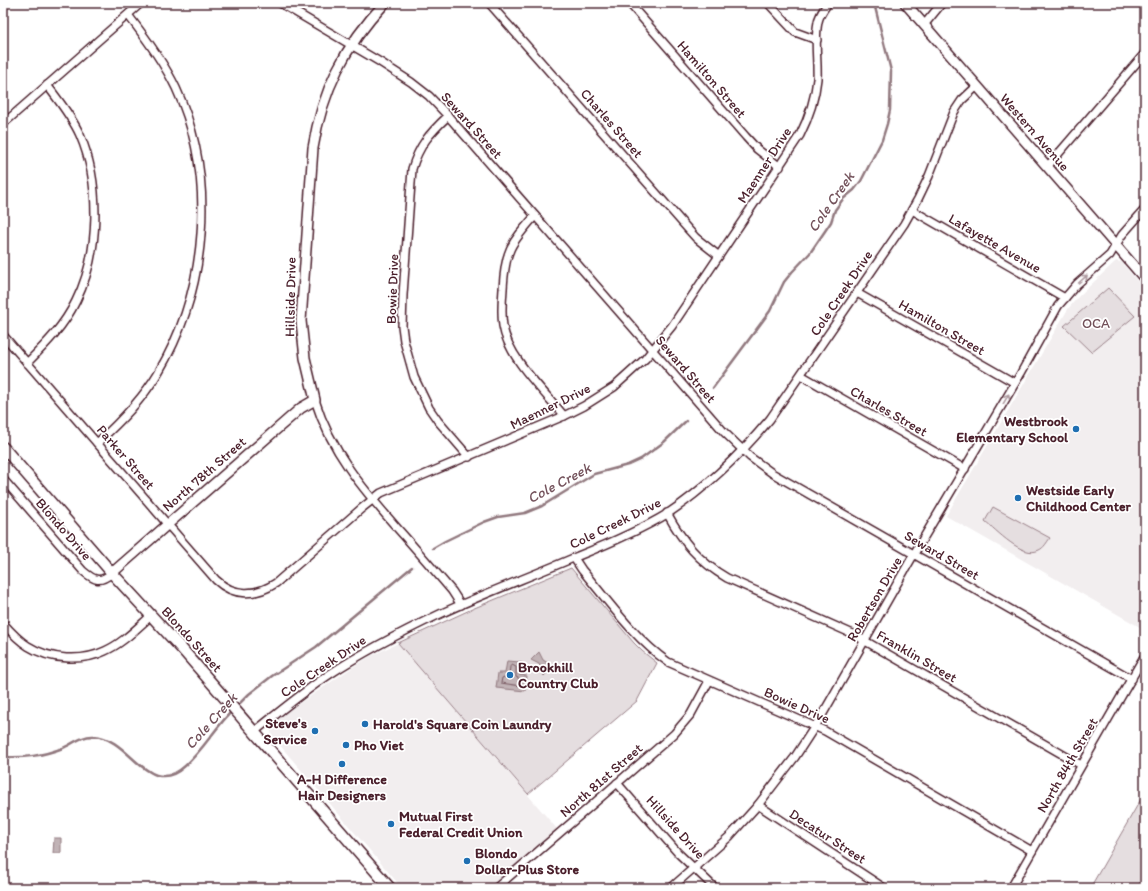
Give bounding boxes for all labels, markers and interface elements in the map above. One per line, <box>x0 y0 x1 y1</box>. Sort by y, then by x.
street label: Hamilton Street <box>673 37 750 122</box>
street label: Charles Street <box>577 85 646 162</box>
street label: Seward Street <box>437 88 506 162</box>
street label: Western Avenue <box>996 90 1073 175</box>
street label: Maenner Drive <box>734 124 796 207</box>
water label: Cole Creek <box>804 167 859 236</box>
street label: Lafayette Avenue <box>945 210 1044 277</box>
street label: Cole Creek Drive <box>807 247 876 339</box>
street label: Bowie Drive <box>383 253 402 324</box>
street label: Hillside Drive <box>281 257 300 337</box>
one-way arrow <box>1078 274 1089 283</box>
street label: Hamilton Street <box>895 296 988 359</box>
park label: OCA <box>1082 315 1110 332</box>
street label: Seward Street <box>652 332 720 407</box>
street label: Maenner Drive <box>507 380 593 433</box>
street label: Charles Street <box>847 382 930 440</box>
one-way arrow <box>1002 393 1010 405</box>
place label: Westbrook Elementary School <box>956 413 1069 446</box>
street label: Parker Street <box>93 422 158 493</box>
marker: Westbrook Elementary School <box>1071 424 1081 434</box>
street label: North 78th Street <box>159 433 250 515</box>
water label: Cole Creek <box>524 458 595 507</box>
place label: Westside Early Childhood Center <box>1026 482 1132 515</box>
marker: Westside Early Childhood Center <box>1013 493 1023 503</box>
street label: Cole Creek Drive <box>567 494 664 553</box>
street label: Blondo Drive <box>32 495 96 564</box>
street label: Seward Street <box>901 527 982 584</box>
street label: Robertson Drive <box>843 553 906 645</box>
street label: Blondo Street <box>158 603 226 676</box>
street label: Franklin Street <box>873 627 960 686</box>
street label: Cole Creek Drive <box>277 631 370 701</box>
place label: Brookhill Country Club <box>518 659 598 692</box>
marker: Brookhill Country Club <box>505 670 515 680</box>
street label: Bowie Drive <box>761 683 833 728</box>
water label: Cole Creek <box>181 688 242 753</box>
place label: Steve's Service <box>264 715 307 748</box>
street label: North 84th Street <box>1033 715 1102 816</box>
place label: Harold's Square Coin Laundry <box>373 716 552 733</box>
marker: Harold's Square Coin Laundry <box>360 719 370 729</box>
marker: Steve's Service <box>310 726 320 736</box>
place label: Pho Viet <box>354 737 404 754</box>
marker: Pho Viet <box>341 740 351 750</box>
street label: North 81st Street <box>556 740 646 821</box>
marker: A-H Difference Hair Designers <box>337 759 347 769</box>
place label: A-H Difference Hair Designers <box>296 771 387 804</box>
street label: Hillside Drive <box>643 792 709 863</box>
street label: Decatur Street <box>786 805 869 868</box>
place label: Mutual First Federal Credit Union <box>399 808 523 841</box>
marker: Mutual First Federal Credit Union <box>386 819 396 829</box>
place label: Blondo Dollar-Plus Store <box>475 845 579 878</box>
marker: Blondo Dollar-Plus Store <box>462 856 472 866</box>

